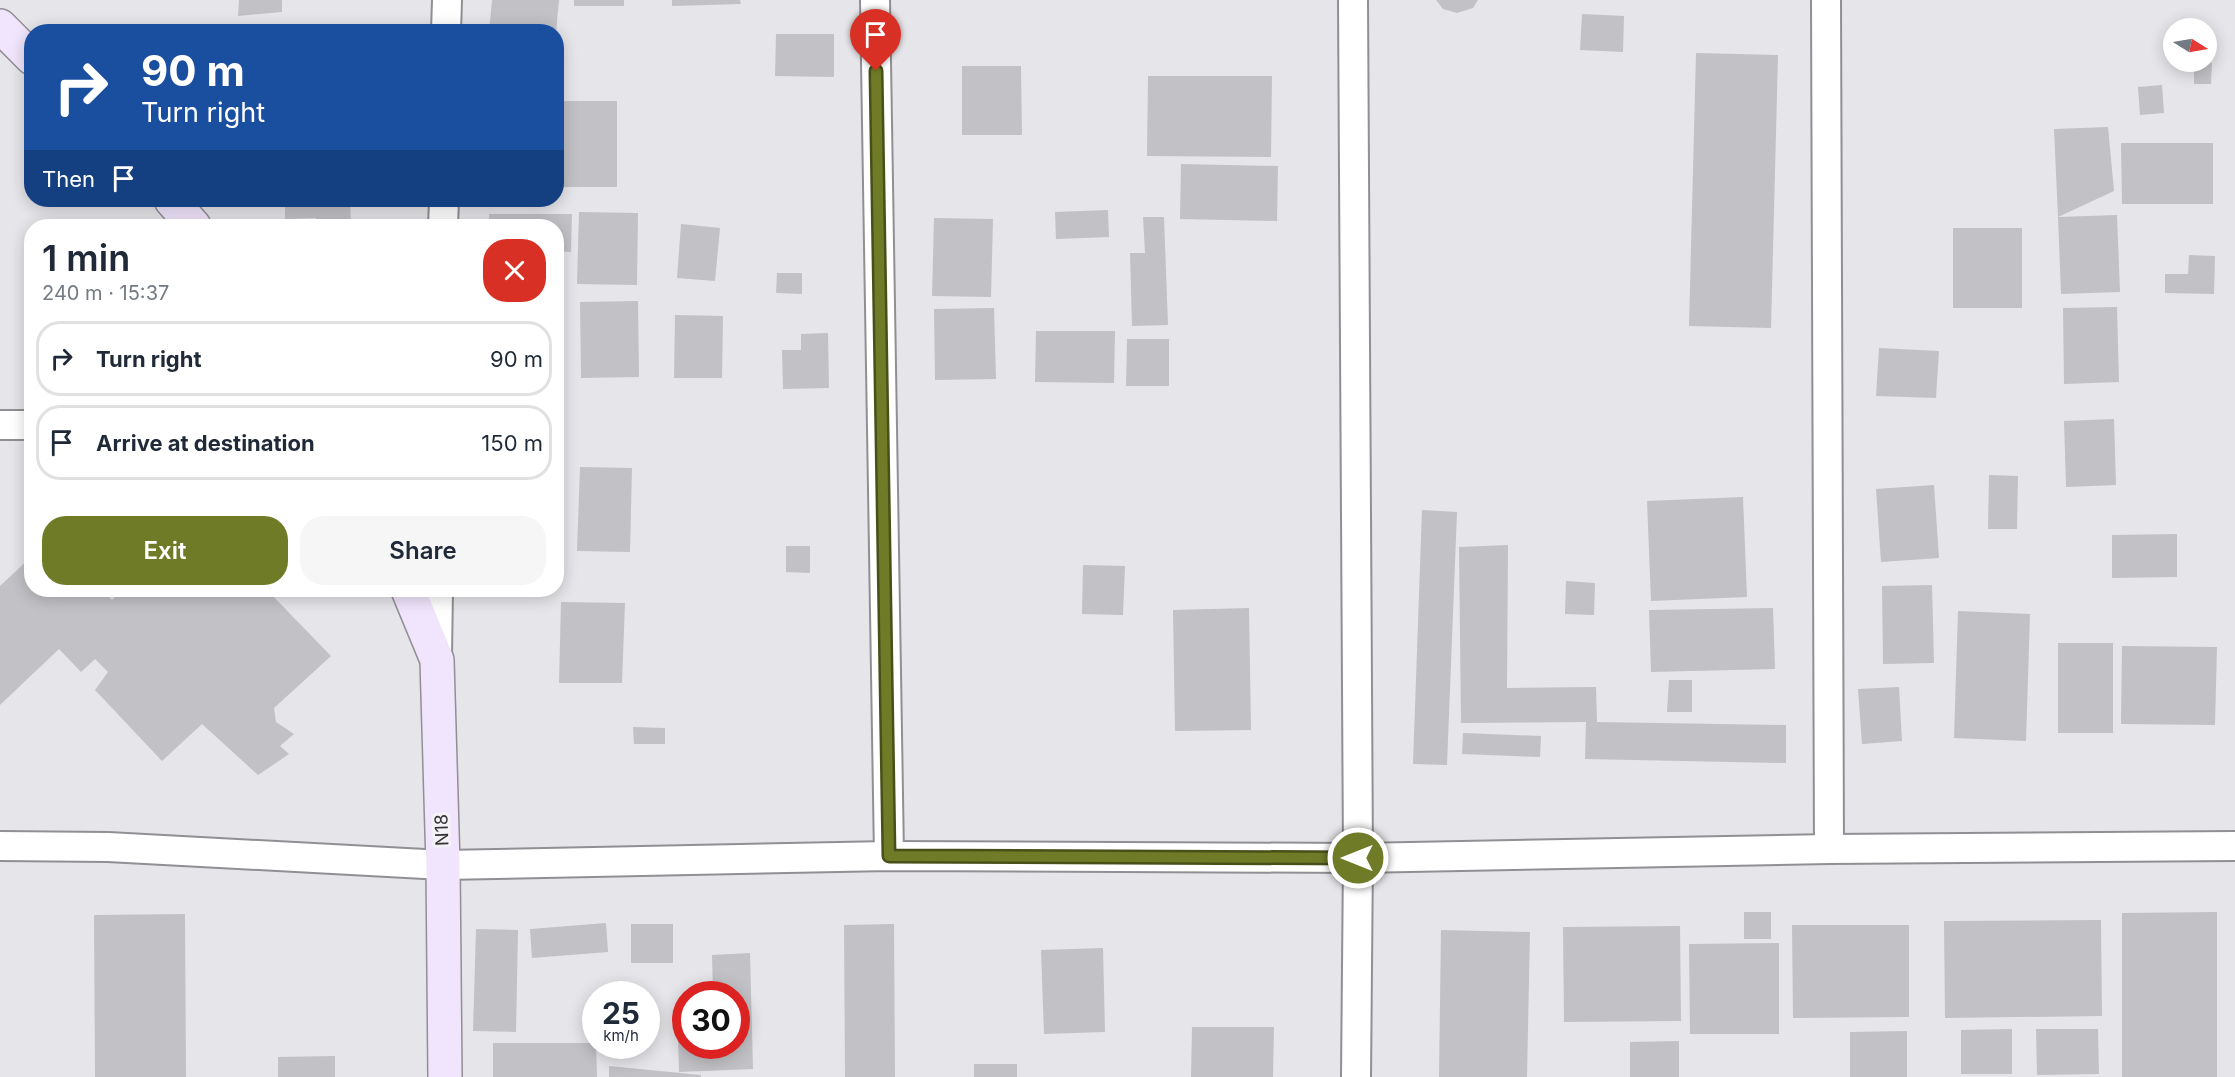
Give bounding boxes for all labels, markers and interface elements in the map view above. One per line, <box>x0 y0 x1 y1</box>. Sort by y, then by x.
pin <box>850 9 901 71</box>
icon: arrive <box>859 18 892 51</box>
north arrow <box>2163 18 2217 72</box>
map controls <box>2163 18 2217 72</box>
text: 90 m <box>141 45 245 96</box>
icon: right <box>42 48 120 126</box>
text: Turn right <box>141 96 265 129</box>
icon: arrive <box>107 162 140 195</box>
text: Then <box>42 166 95 192</box>
text: 1 min <box>42 236 130 280</box>
button: close <box>483 239 546 302</box>
text: 240 m · 15:37 <box>42 281 169 305</box>
icon: right <box>45 342 78 375</box>
text: Turn right <box>96 346 202 372</box>
text: 90 m <box>490 346 543 372</box>
icon: arrive <box>45 426 78 459</box>
text: Arrive at destination <box>96 430 315 456</box>
text: 150 m <box>481 430 543 456</box>
button: Exit <box>42 516 288 585</box>
button: Share <box>300 516 546 585</box>
street label: N18 <box>430 814 453 846</box>
position arrow <box>1326 826 1390 890</box>
speed limit sign: 30 <box>672 981 750 1059</box>
text: 25 <box>602 995 640 1031</box>
text: km/h <box>603 1026 639 1045</box>

